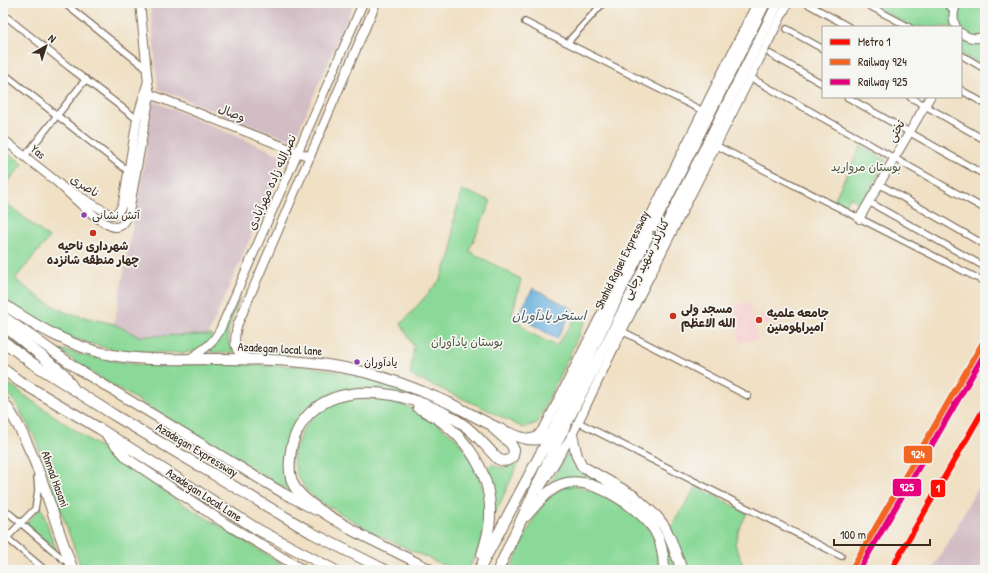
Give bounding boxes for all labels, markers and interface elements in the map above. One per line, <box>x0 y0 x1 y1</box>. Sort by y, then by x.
north arrow <box>26 26 66 66</box>
legend <box>822 26 962 98</box>
text: N <box>46 31 59 46</box>
text: Metro 1 <box>858 33 891 50</box>
text: Railway 924 <box>858 53 907 70</box>
text: Railway 925 <box>858 73 907 90</box>
street label: وصال <box>216 99 248 126</box>
street label: تختی <box>882 116 909 145</box>
street label: نصرالله زاده مهرآبادی <box>243 131 300 233</box>
street label: Yas <box>27 140 50 163</box>
park label: بوستان مروارید <box>831 158 901 175</box>
street label: ناصری <box>67 170 103 201</box>
street label: Shahid Rajaei Expressway <box>590 207 653 312</box>
place label: آتش نشانی <box>92 208 141 223</box>
marker: آتش نشانی <box>79 210 89 220</box>
street label: کنارگذر شهید رجایی <box>618 215 673 302</box>
marker: شهرداری ناحیه چهار منطقه شانزده <box>88 228 98 238</box>
place label: شهرداری ناحیه چهار منطقه شانزده <box>47 237 139 268</box>
place label: مسجد ولی الله الاعظم <box>681 300 735 332</box>
place label: جامعه علمیه امیرالمومنین <box>767 304 829 335</box>
water label: استخر یادآوران <box>512 306 588 324</box>
marker: مسجد ولی الله الاعظم <box>668 311 678 321</box>
marker: جامعه علمیه امیرالمومنین <box>754 315 764 325</box>
park label: بوستان یادآوران <box>431 333 503 350</box>
street label: Azadegan local lane <box>237 338 323 359</box>
place label: یادآوران <box>364 355 397 370</box>
marker: یادآوران <box>352 357 362 367</box>
street label: Azadegan Expressway <box>153 418 242 481</box>
line badge: 924 <box>903 445 933 464</box>
text: 924 <box>911 447 925 461</box>
street label: Ahmad Hasani <box>37 448 74 509</box>
street label: Azadegan Local Lane <box>163 464 246 526</box>
line badge: 925 <box>892 478 922 497</box>
line badge: 1 <box>930 479 946 498</box>
text: 925 <box>900 480 914 494</box>
text: 1 <box>936 481 940 495</box>
scale bar <box>834 521 930 547</box>
text: 100 m <box>840 526 866 543</box>

